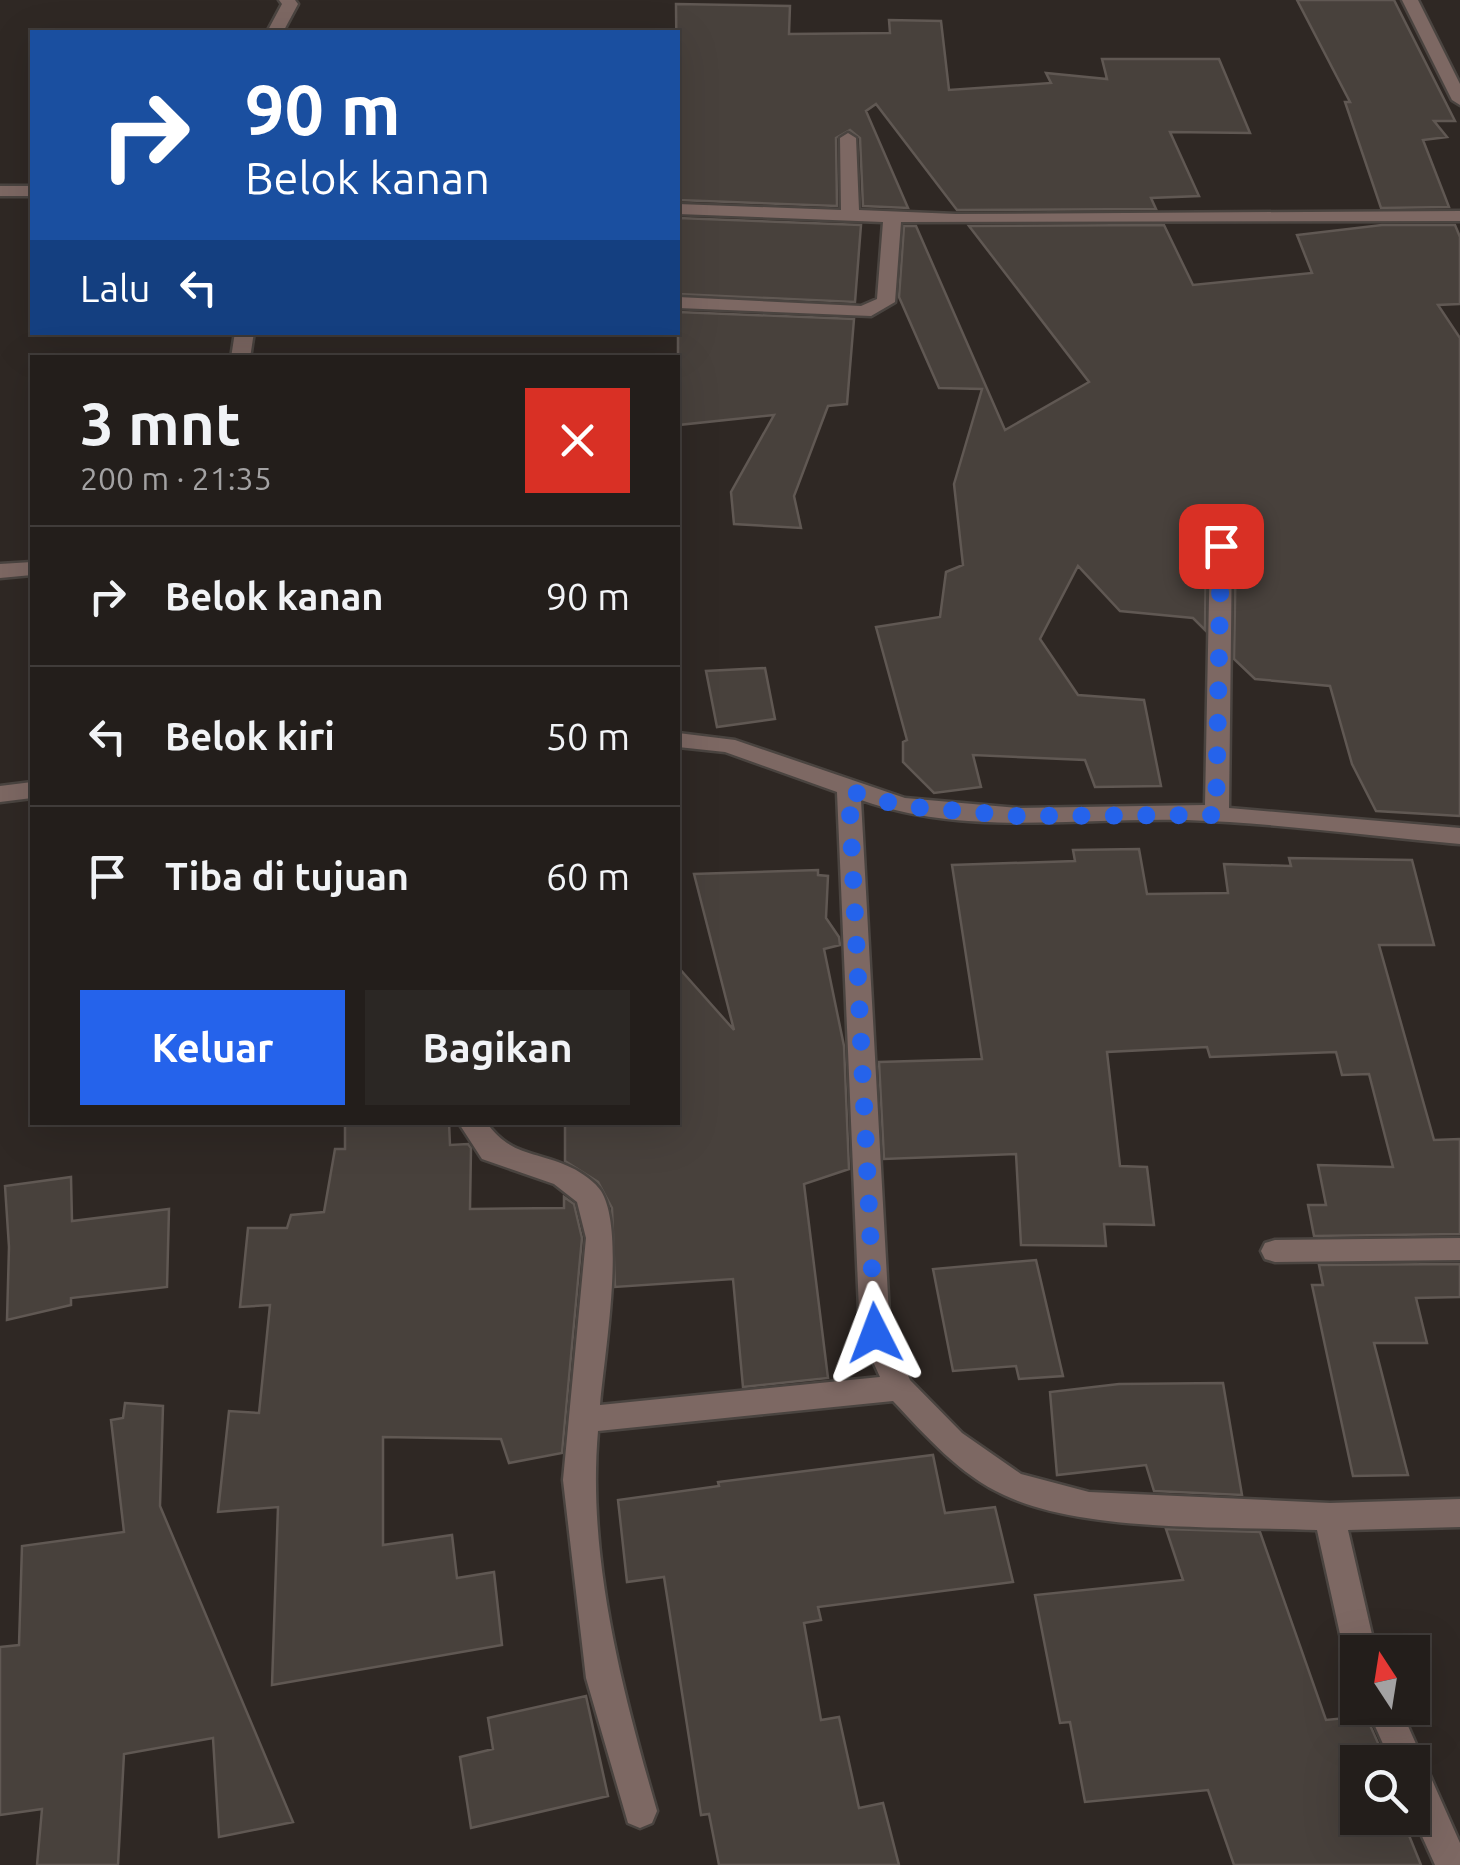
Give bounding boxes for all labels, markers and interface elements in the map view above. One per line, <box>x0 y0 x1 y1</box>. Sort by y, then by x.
icon: right <box>80 70 210 200</box>
text: 90 m <box>245 70 401 148</box>
text: Belok kanan <box>245 152 490 203</box>
icon: left <box>171 260 226 315</box>
text: Lalu <box>80 267 151 309</box>
button: close <box>525 388 630 493</box>
text: 3 mnt <box>80 389 241 456</box>
text: 200 m · 21:35 <box>80 460 272 496</box>
pin <box>1179 504 1264 589</box>
icon: arrive <box>1194 519 1249 574</box>
icon: right <box>80 569 135 624</box>
text: Belok kanan <box>165 575 384 617</box>
text: 90 m <box>546 575 630 617</box>
icon: left <box>80 709 135 764</box>
text: Belok kiri <box>165 715 335 757</box>
text: 50 m <box>546 715 630 757</box>
icon: arrive <box>80 849 135 904</box>
text: Tiba di tujuan <box>165 855 409 897</box>
text: 60 m <box>546 855 630 897</box>
button: Keluar <box>80 990 345 1105</box>
button: Bagikan <box>365 990 630 1105</box>
position arrow <box>823 1281 927 1385</box>
north arrow <box>1340 1635 1430 1725</box>
map controls <box>1340 1635 1430 1835</box>
button: search <box>1340 1745 1430 1835</box>

